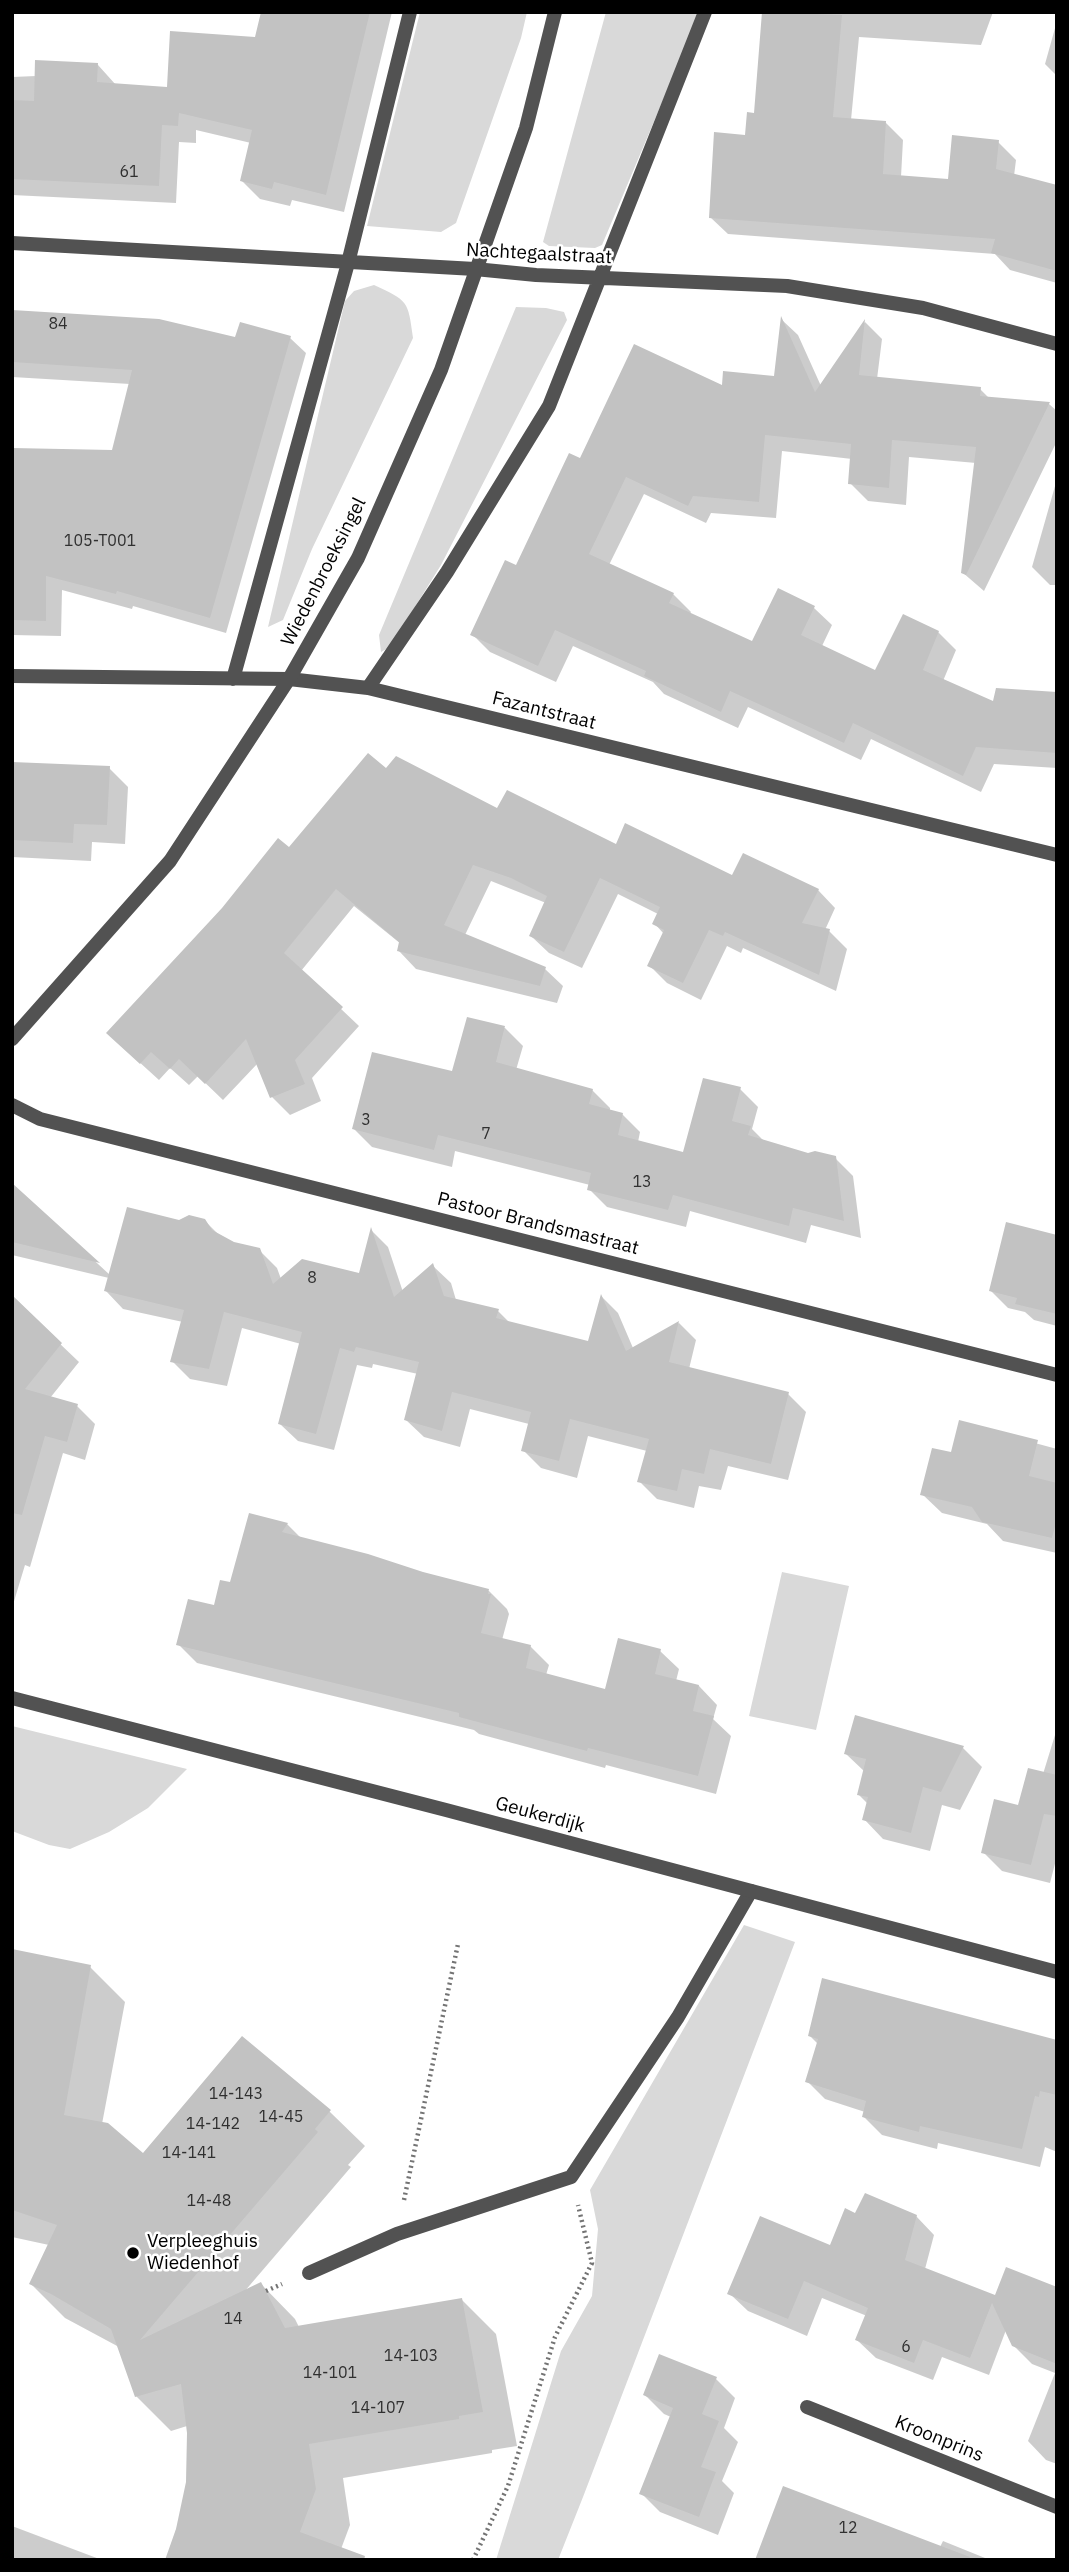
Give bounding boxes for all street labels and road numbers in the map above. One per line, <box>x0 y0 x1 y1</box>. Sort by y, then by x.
street label: Nachtegaalstraat <box>465 239 613 269</box>
street label: Wiedenbroeksingel <box>277 494 371 650</box>
street label: Fazantstraat <box>490 687 598 735</box>
street label: Pastoor Brandsmastraat <box>435 1188 641 1260</box>
street label: Geukerdijk <box>493 1792 587 1838</box>
street label: Kroonprins <box>891 2411 987 2467</box>

